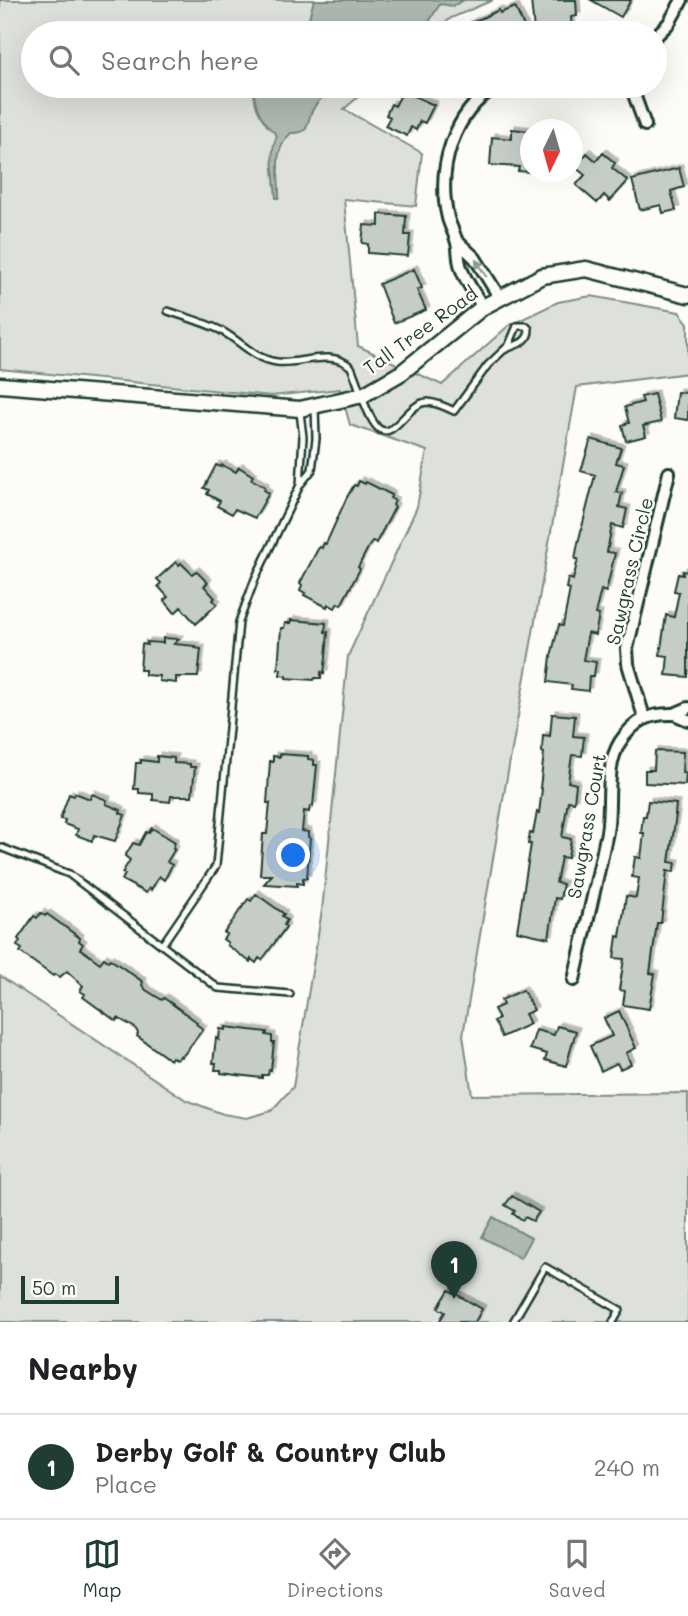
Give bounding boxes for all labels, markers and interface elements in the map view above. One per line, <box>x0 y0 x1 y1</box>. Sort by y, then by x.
search box <box>21 21 667 98</box>
icon: search <box>45 41 83 79</box>
text: Search here <box>101 43 259 77</box>
north arrow <box>520 119 583 182</box>
one-way arrow <box>474 258 487 277</box>
street label: Tall Tree Road <box>358 280 482 380</box>
street label: Sawgrass Circle <box>600 495 658 647</box>
street label: Sawgrass Court <box>561 751 611 901</box>
your location <box>276 838 310 872</box>
pin: 1 <box>431 1241 477 1299</box>
scale bar <box>21 1273 119 1305</box>
text: 50 m <box>32 1275 76 1300</box>
text: Nearby <box>28 1348 138 1388</box>
text: Derby Golf & Country Club <box>95 1435 446 1469</box>
text: 1 <box>46 1452 56 1482</box>
text: 240 m <box>594 1452 660 1482</box>
text: Place <box>95 1469 157 1499</box>
tab: Map <box>83 1535 121 1602</box>
tab: Directions <box>287 1535 383 1602</box>
tab: Saved <box>549 1535 605 1602</box>

